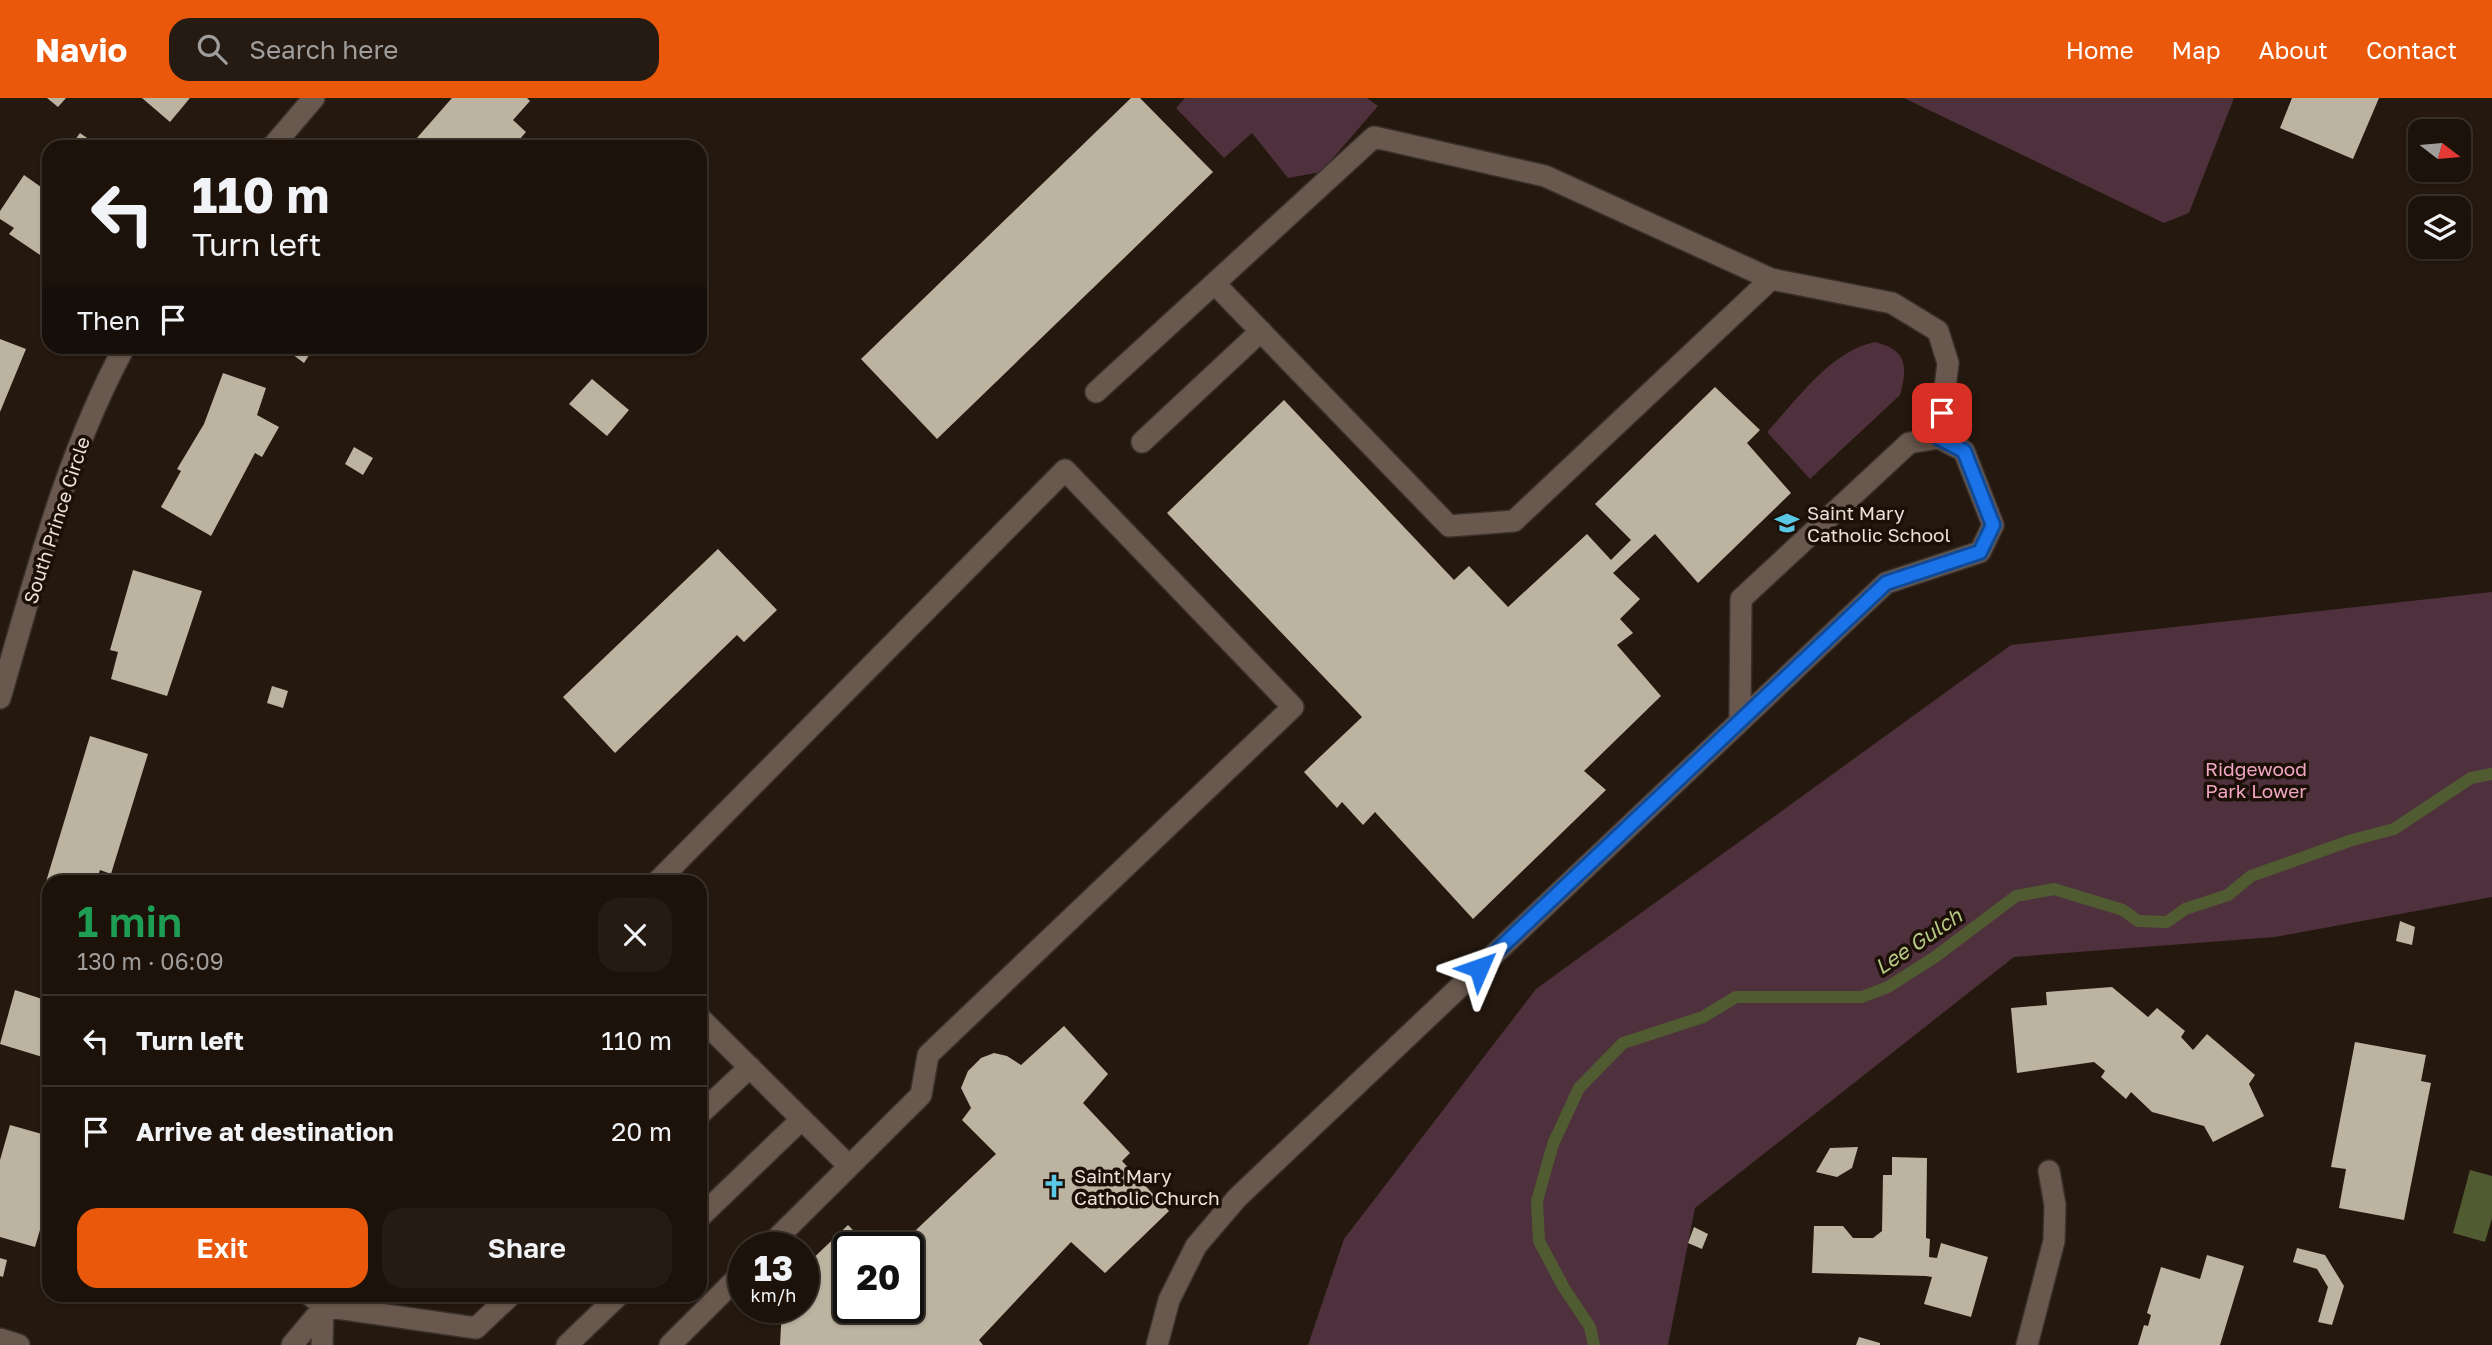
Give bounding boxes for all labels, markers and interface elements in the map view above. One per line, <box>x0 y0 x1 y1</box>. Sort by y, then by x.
search box <box>169 18 659 81</box>
text: Navio <box>35 30 127 69</box>
icon: search <box>193 30 231 68</box>
text: Search here <box>249 34 398 65</box>
text: Home <box>2066 35 2134 64</box>
text: Map <box>2172 35 2221 64</box>
text: About <box>2259 35 2328 64</box>
text: Contact <box>2366 35 2457 64</box>
north arrow <box>2408 119 2471 182</box>
map controls <box>2408 119 2471 259</box>
text: 110 m <box>192 165 329 224</box>
icon: left <box>77 168 168 259</box>
button: layers <box>2408 196 2471 259</box>
text: Turn left <box>192 225 321 263</box>
icon: arrive <box>154 301 192 339</box>
text: Then <box>77 305 140 336</box>
pin <box>1912 383 1972 443</box>
icon: arrive <box>1923 394 1961 432</box>
street label: South Prince Circle <box>18 434 94 606</box>
place label: Saint Mary Catholic School <box>1807 501 1951 546</box>
school or university icon: Saint Mary Catholic School <box>1773 509 1801 537</box>
park label: Ridgewood Park Lower <box>2205 757 2307 802</box>
text: 1 min <box>77 896 182 946</box>
button: close <box>598 898 672 972</box>
water label: Lee Gulch <box>1869 902 1968 980</box>
position arrow <box>1442 931 1516 1005</box>
text: 130 m · 06:09 <box>77 947 224 975</box>
icon: left <box>77 1022 115 1060</box>
text: Turn left <box>136 1025 244 1056</box>
text: 110 m <box>601 1025 672 1056</box>
icon: arrive <box>77 1113 115 1151</box>
text: Arrive at destination <box>136 1116 394 1147</box>
text: 20 m <box>611 1116 672 1147</box>
place label: Saint Mary Catholic Church <box>1074 1164 1220 1209</box>
church icon: Saint Mary Catholic Church <box>1040 1172 1068 1200</box>
button: Exit <box>77 1208 368 1288</box>
button: Share <box>382 1208 672 1288</box>
speed limit sign: 20 <box>833 1232 924 1323</box>
text: 13 <box>754 1247 793 1289</box>
text: km/h <box>751 1284 796 1306</box>

